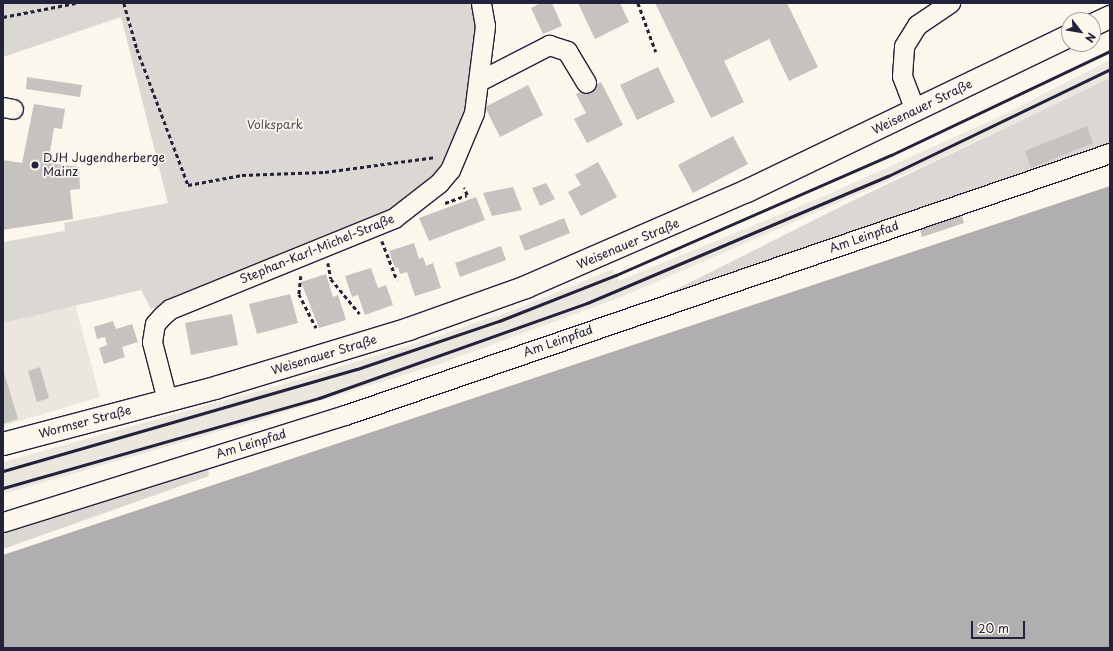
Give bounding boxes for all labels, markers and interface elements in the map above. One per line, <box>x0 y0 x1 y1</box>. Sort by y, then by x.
north arrow <box>1061 12 1101 52</box>
text: N <box>1081 30 1100 46</box>
street label: Weisenauer Straße <box>869 76 975 138</box>
park label: Volkspark <box>247 118 303 132</box>
place label: DJH Jugendherberge Mainz <box>43 151 165 179</box>
marker: DJH Jugendherberge Mainz <box>30 160 40 170</box>
street label: Stephan-Karl-Michel-Straße <box>238 211 396 287</box>
street label: Weisenauer Straße <box>574 216 682 272</box>
street label: Am Leinpfad <box>827 218 901 256</box>
street label: Am Leinpfad <box>521 322 595 360</box>
street label: Weisenauer Straße <box>269 332 379 378</box>
street label: Wormser Straße <box>37 403 133 441</box>
street label: Am Leinpfad <box>214 426 288 462</box>
scale bar <box>973 613 1027 639</box>
text: 20 m <box>978 619 1009 637</box>

